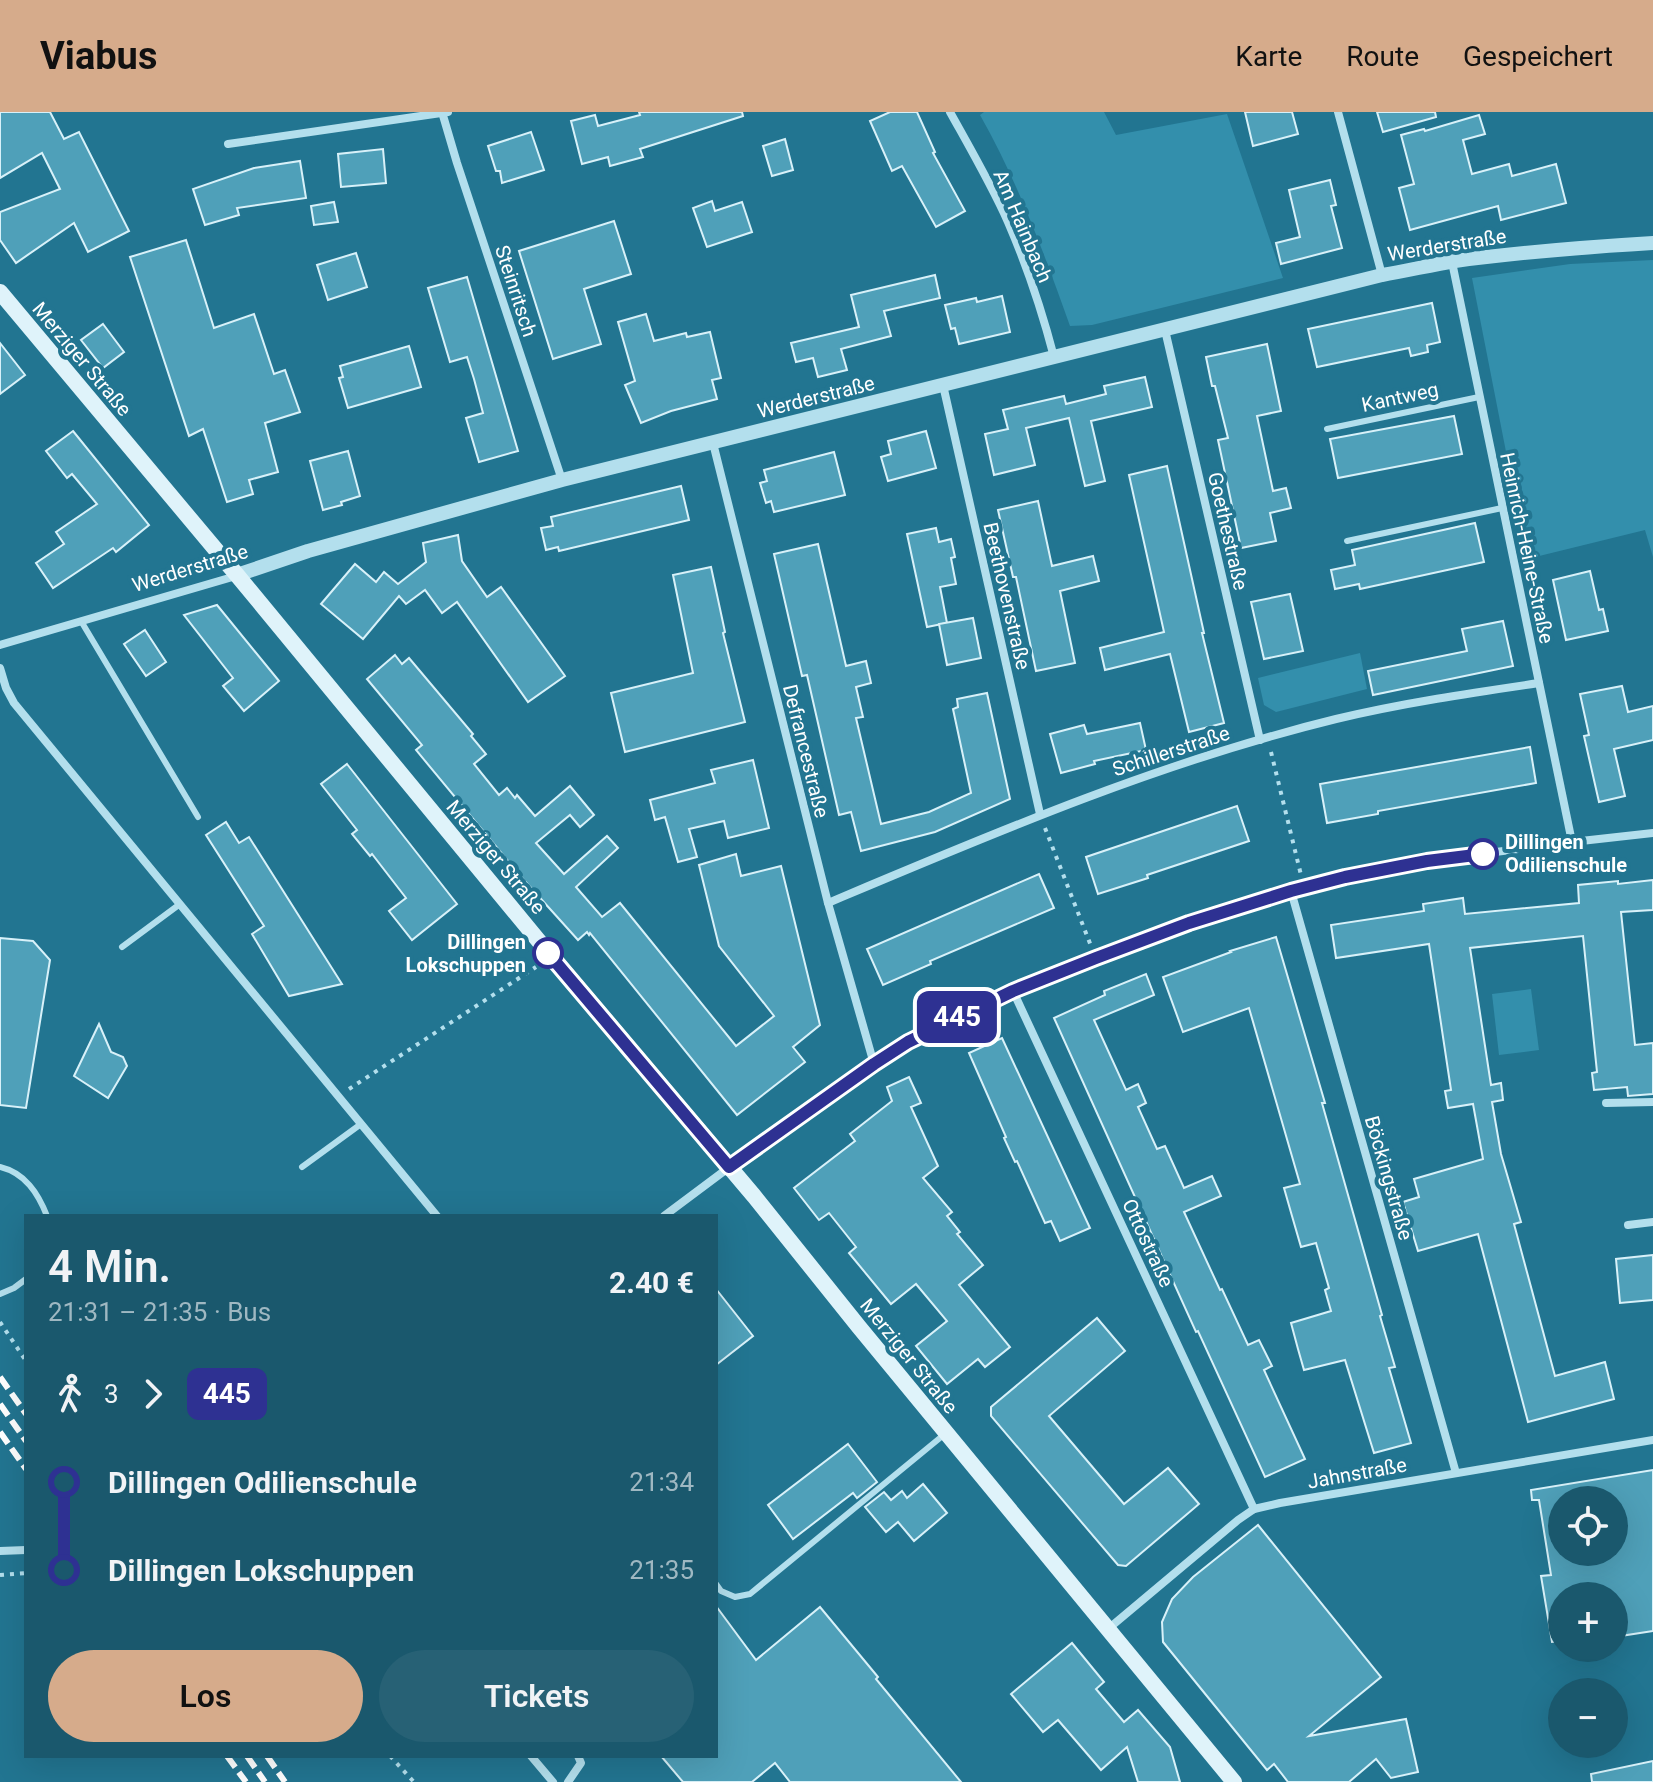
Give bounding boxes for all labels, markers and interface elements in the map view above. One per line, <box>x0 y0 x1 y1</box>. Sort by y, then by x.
text: Viabus <box>40 34 157 78</box>
text: Karte <box>1235 40 1302 73</box>
text: Route <box>1346 40 1419 73</box>
text: Gespeichert <box>1463 40 1613 73</box>
street label: Am Hainbach <box>988 166 1058 286</box>
street label: Werderstraße <box>1386 224 1508 266</box>
street label: Steinritsch <box>490 242 542 340</box>
street label: Merziger Straße <box>27 297 137 421</box>
street label: Werderstraße <box>755 371 877 423</box>
street label: Kantweg <box>1359 377 1441 417</box>
street label: Heinrich-Heine-Straße <box>1495 450 1559 646</box>
street label: Goethestraße <box>1203 470 1253 592</box>
street label: Beethovenstraße <box>978 520 1036 672</box>
street label: Werderstraße <box>129 539 251 597</box>
street label: Defrancestraße <box>778 682 834 820</box>
street label: Schillerstraße <box>1109 721 1233 781</box>
street label: Merziger Straße <box>441 795 551 919</box>
place label: Dillingen Odilienschule <box>1505 830 1627 877</box>
marker: Dillingen Odilienschule <box>1468 839 1498 869</box>
place label: Dillingen Lokschuppen <box>406 930 526 977</box>
marker: Dillingen Lokschuppen <box>533 938 563 968</box>
line badge: 445 <box>911 991 1003 1043</box>
text: 445 <box>933 1000 981 1033</box>
street label: Böckingstraße <box>1360 1113 1418 1243</box>
street label: Ottostraße <box>1117 1195 1179 1291</box>
text: 4 Min. <box>48 1241 171 1293</box>
text: 2.40 € <box>609 1265 694 1300</box>
street label: Merziger Straße <box>855 1294 963 1418</box>
text: 21:31 – 21:35 · Bus <box>48 1297 271 1327</box>
icon: walk <box>48 1372 92 1416</box>
icon: forward <box>131 1372 175 1416</box>
text: 445 <box>203 1377 251 1410</box>
text: 3 <box>104 1379 119 1409</box>
street label: Jahnstraße <box>1305 1452 1409 1494</box>
text: Dillingen Odilienschule <box>108 1465 417 1500</box>
text: 21:34 <box>629 1467 694 1497</box>
map controls <box>1548 1486 1628 1758</box>
button: locate <box>1548 1486 1628 1566</box>
text: Dillingen Lokschuppen <box>108 1553 414 1588</box>
text: 21:35 <box>629 1555 694 1585</box>
button: + <box>1548 1582 1628 1662</box>
button: Los <box>48 1650 363 1742</box>
button: Tickets <box>379 1650 694 1742</box>
button: − <box>1548 1678 1628 1758</box>

